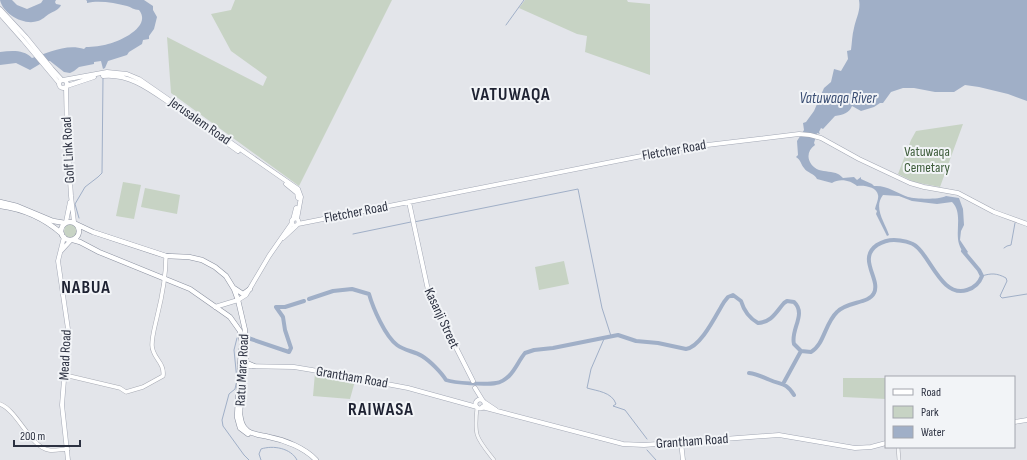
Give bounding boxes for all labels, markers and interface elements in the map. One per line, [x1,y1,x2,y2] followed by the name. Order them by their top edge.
[471,84,551,105] district label: VATUWAQA
[800,89,877,108] water label: Vatuwaqa River
[165,93,234,149] street label: Jerusalem Road
[58,116,78,184] street label: Golf Link Road
[641,136,707,164] street label: Fletcher Road
[904,143,951,176] park label: Vatuwaqa Cemetary
[323,197,389,226] street label: Fletcher Road
[61,277,111,298] district label: NABUA
[421,285,463,351] street label: Kasanji Street
[55,329,75,381] street label: Mead Road
[232,333,252,407] street label: Ratu Mara Road
[315,362,389,392] street label: Grantham Road
[885,376,1015,448] legend
[921,385,941,400] text: Road
[348,399,414,420] district label: RAIWASA
[921,405,939,420] text: Park
[14,422,80,448] scale bar
[921,425,945,440] text: Water
[20,429,46,444] text: 200 m
[655,430,729,452] street label: Grantham Road

